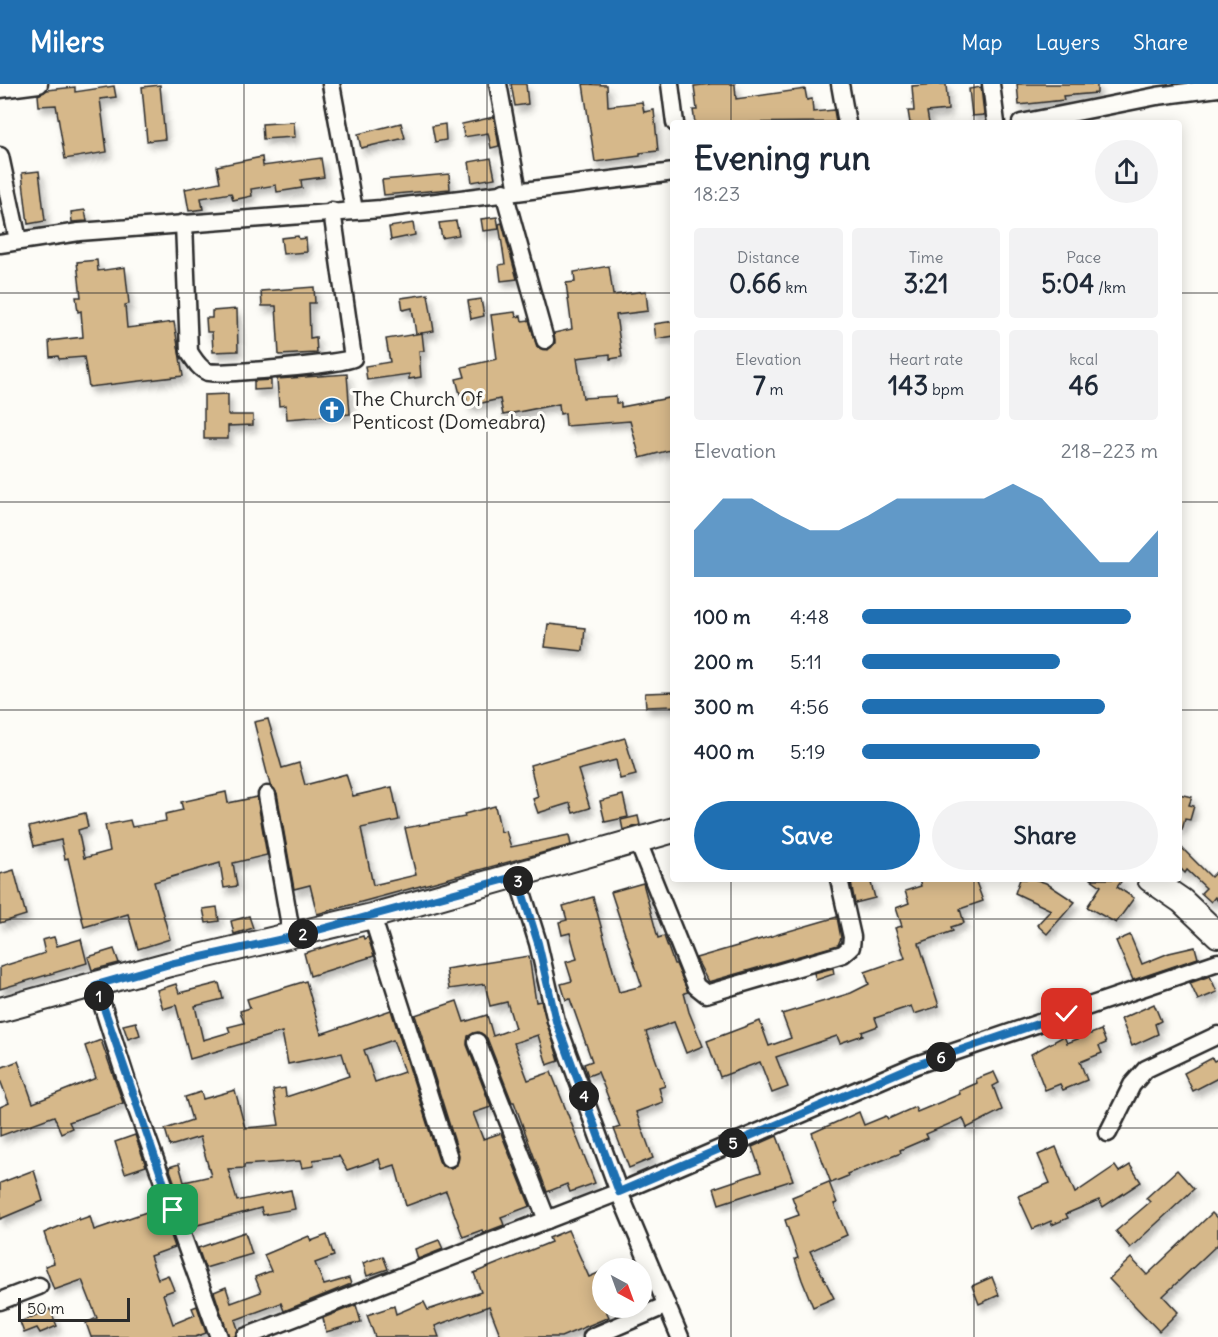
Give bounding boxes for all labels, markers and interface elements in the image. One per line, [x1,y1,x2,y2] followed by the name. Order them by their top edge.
[30,24,104,60] text: Milers
[962,29,1002,56] text: Map
[1035,29,1100,56] text: Layers
[1133,29,1188,56] text: Share
[694,137,870,179] text: Evening run
[1095,140,1158,203] button: share
[694,181,740,206] text: 18:23
[737,247,800,267] text: Distance
[909,247,943,267] text: Time
[1066,247,1101,267] text: Pace
[729,267,782,300] text: 0.66
[903,267,949,300] text: 3:21
[1041,267,1094,300] text: 5:04
[782,277,808,297] text: km
[1094,277,1126,297] text: /km
[735,349,801,369] text: Elevation
[889,349,963,369] text: Heart rate
[1069,349,1098,369] text: kcal
[753,369,766,402] text: 7
[888,369,928,402] text: 143
[1069,369,1099,402] text: 46
[766,379,784,399] text: m
[928,379,964,399] text: bpm
[352,386,546,434] place label: The Church Of Penticost (Domeabra)
[317,395,347,425] church icon: The Church Of Penticost (Domeabra)
[694,438,776,463] text: Elevation
[1061,438,1158,463] text: 218–223 m
[694,604,751,629] text: 100 m
[790,604,829,629] text: 4:48
[694,649,754,674] text: 200 m
[790,649,822,674] text: 5:11
[694,694,754,719] text: 300 m
[790,694,829,719] text: 4:56
[694,739,754,764] text: 400 m
[790,739,825,764] text: 5:19
[694,801,920,870] button: Save
[932,801,1158,870] button: Share
[503,866,533,896] pin: 3
[513,871,523,891] text: 3
[288,919,318,949] pin: 2
[299,924,307,944] text: 2
[84,981,114,1011] pin: 1
[96,986,102,1006] text: 1
[1041,988,1092,1039] pin
[1050,997,1083,1030] icon: check
[926,1042,956,1072] pin: 6
[936,1047,946,1067] text: 6
[569,1081,599,1111] pin: 4
[579,1086,589,1106] text: 4
[718,1128,748,1158] pin: 5
[728,1133,738,1153] text: 5
[147,1184,198,1235] pin
[156,1193,189,1226] icon: arrive
[592,1258,652,1318] north arrow
[592,1258,652,1318] map controls
[18,1295,130,1322] scale bar
[27,1298,65,1318] text: 50 m

